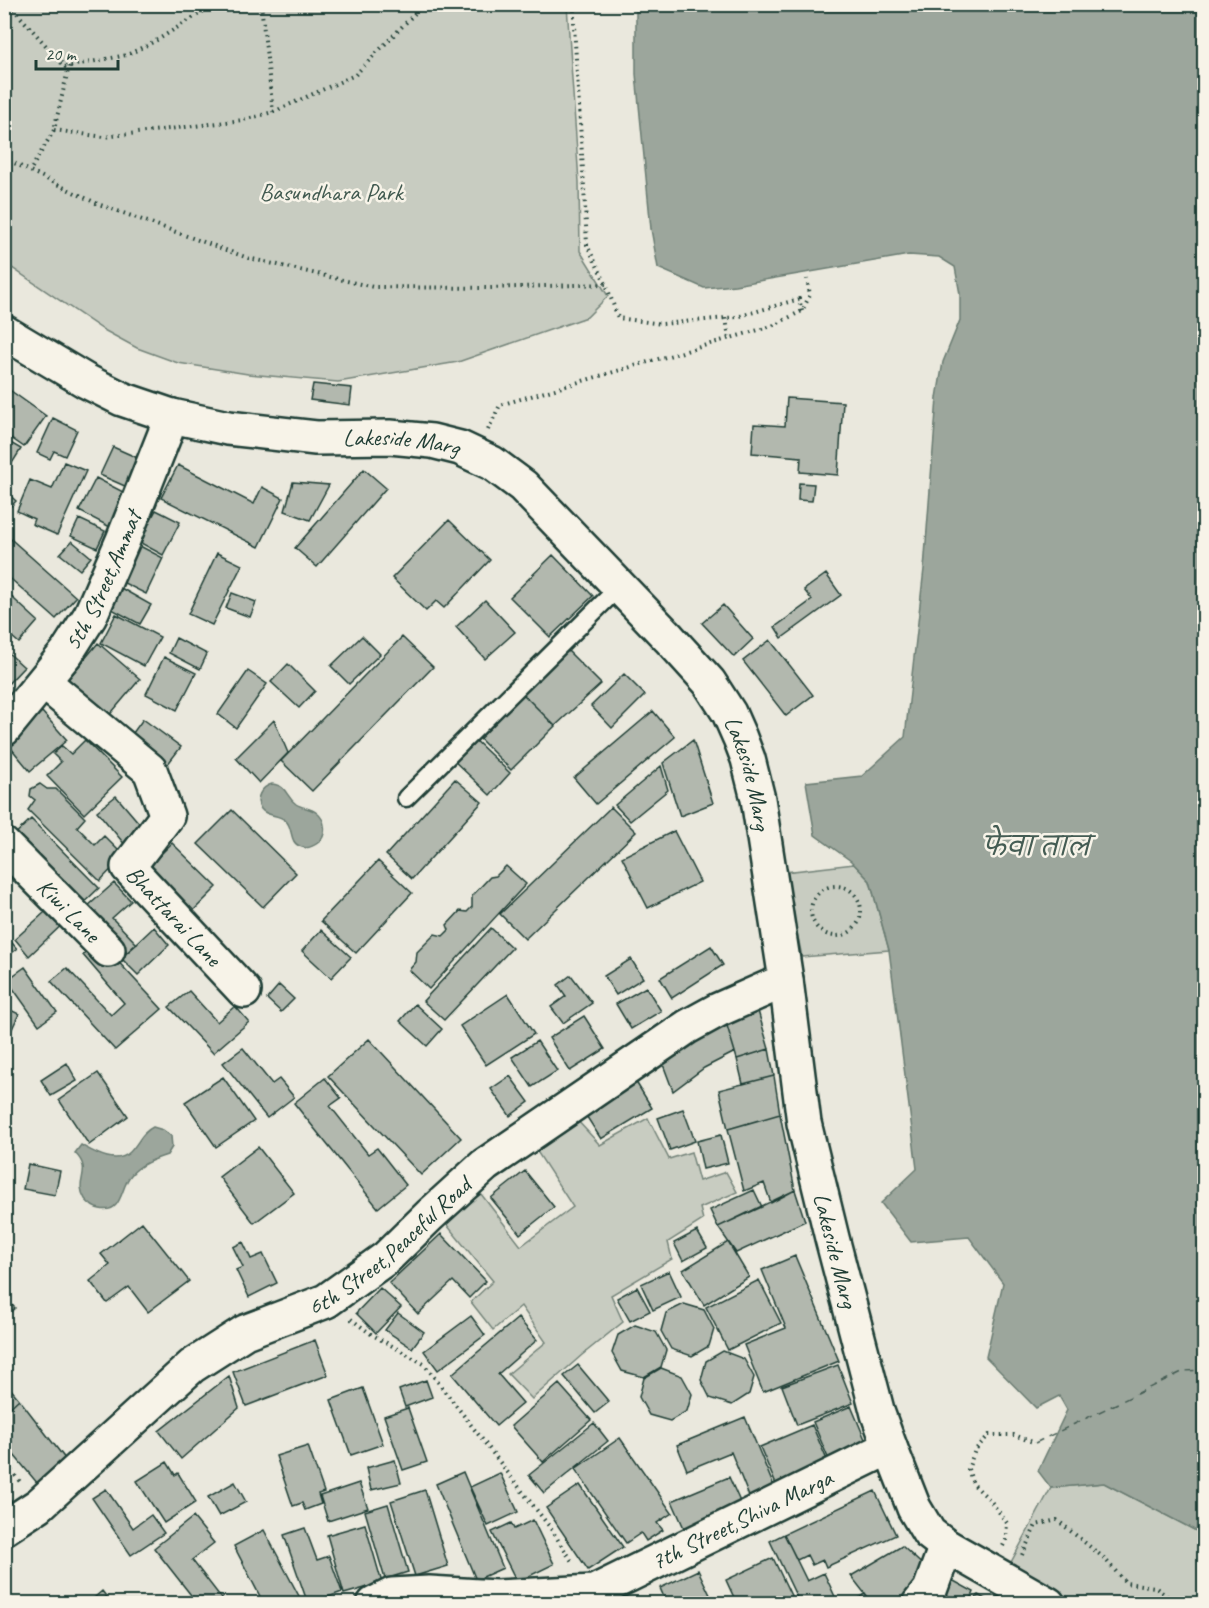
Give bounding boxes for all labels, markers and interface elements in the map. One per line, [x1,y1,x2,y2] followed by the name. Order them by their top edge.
[36,33,118,71] scale bar
[45,43,78,65] text: 20 m
[259,177,405,207] park label: Basundhara Park
[343,422,465,463] street label: Lakeside Marg
[57,503,149,656] street label: 5th Street,Ammat
[717,711,778,834] street label: Lakeside Marg
[982,824,1096,863] water label: फेवा ताल
[119,859,230,974] street label: Bhattarai Lane
[31,872,108,950] street label: Kiwi Lane
[304,1168,480,1321] street label: 6th Street,Peaceful Road
[807,1190,865,1313] street label: Lakeside Marg
[646,1462,839,1577] street label: 7th Street,Shiva Marga

